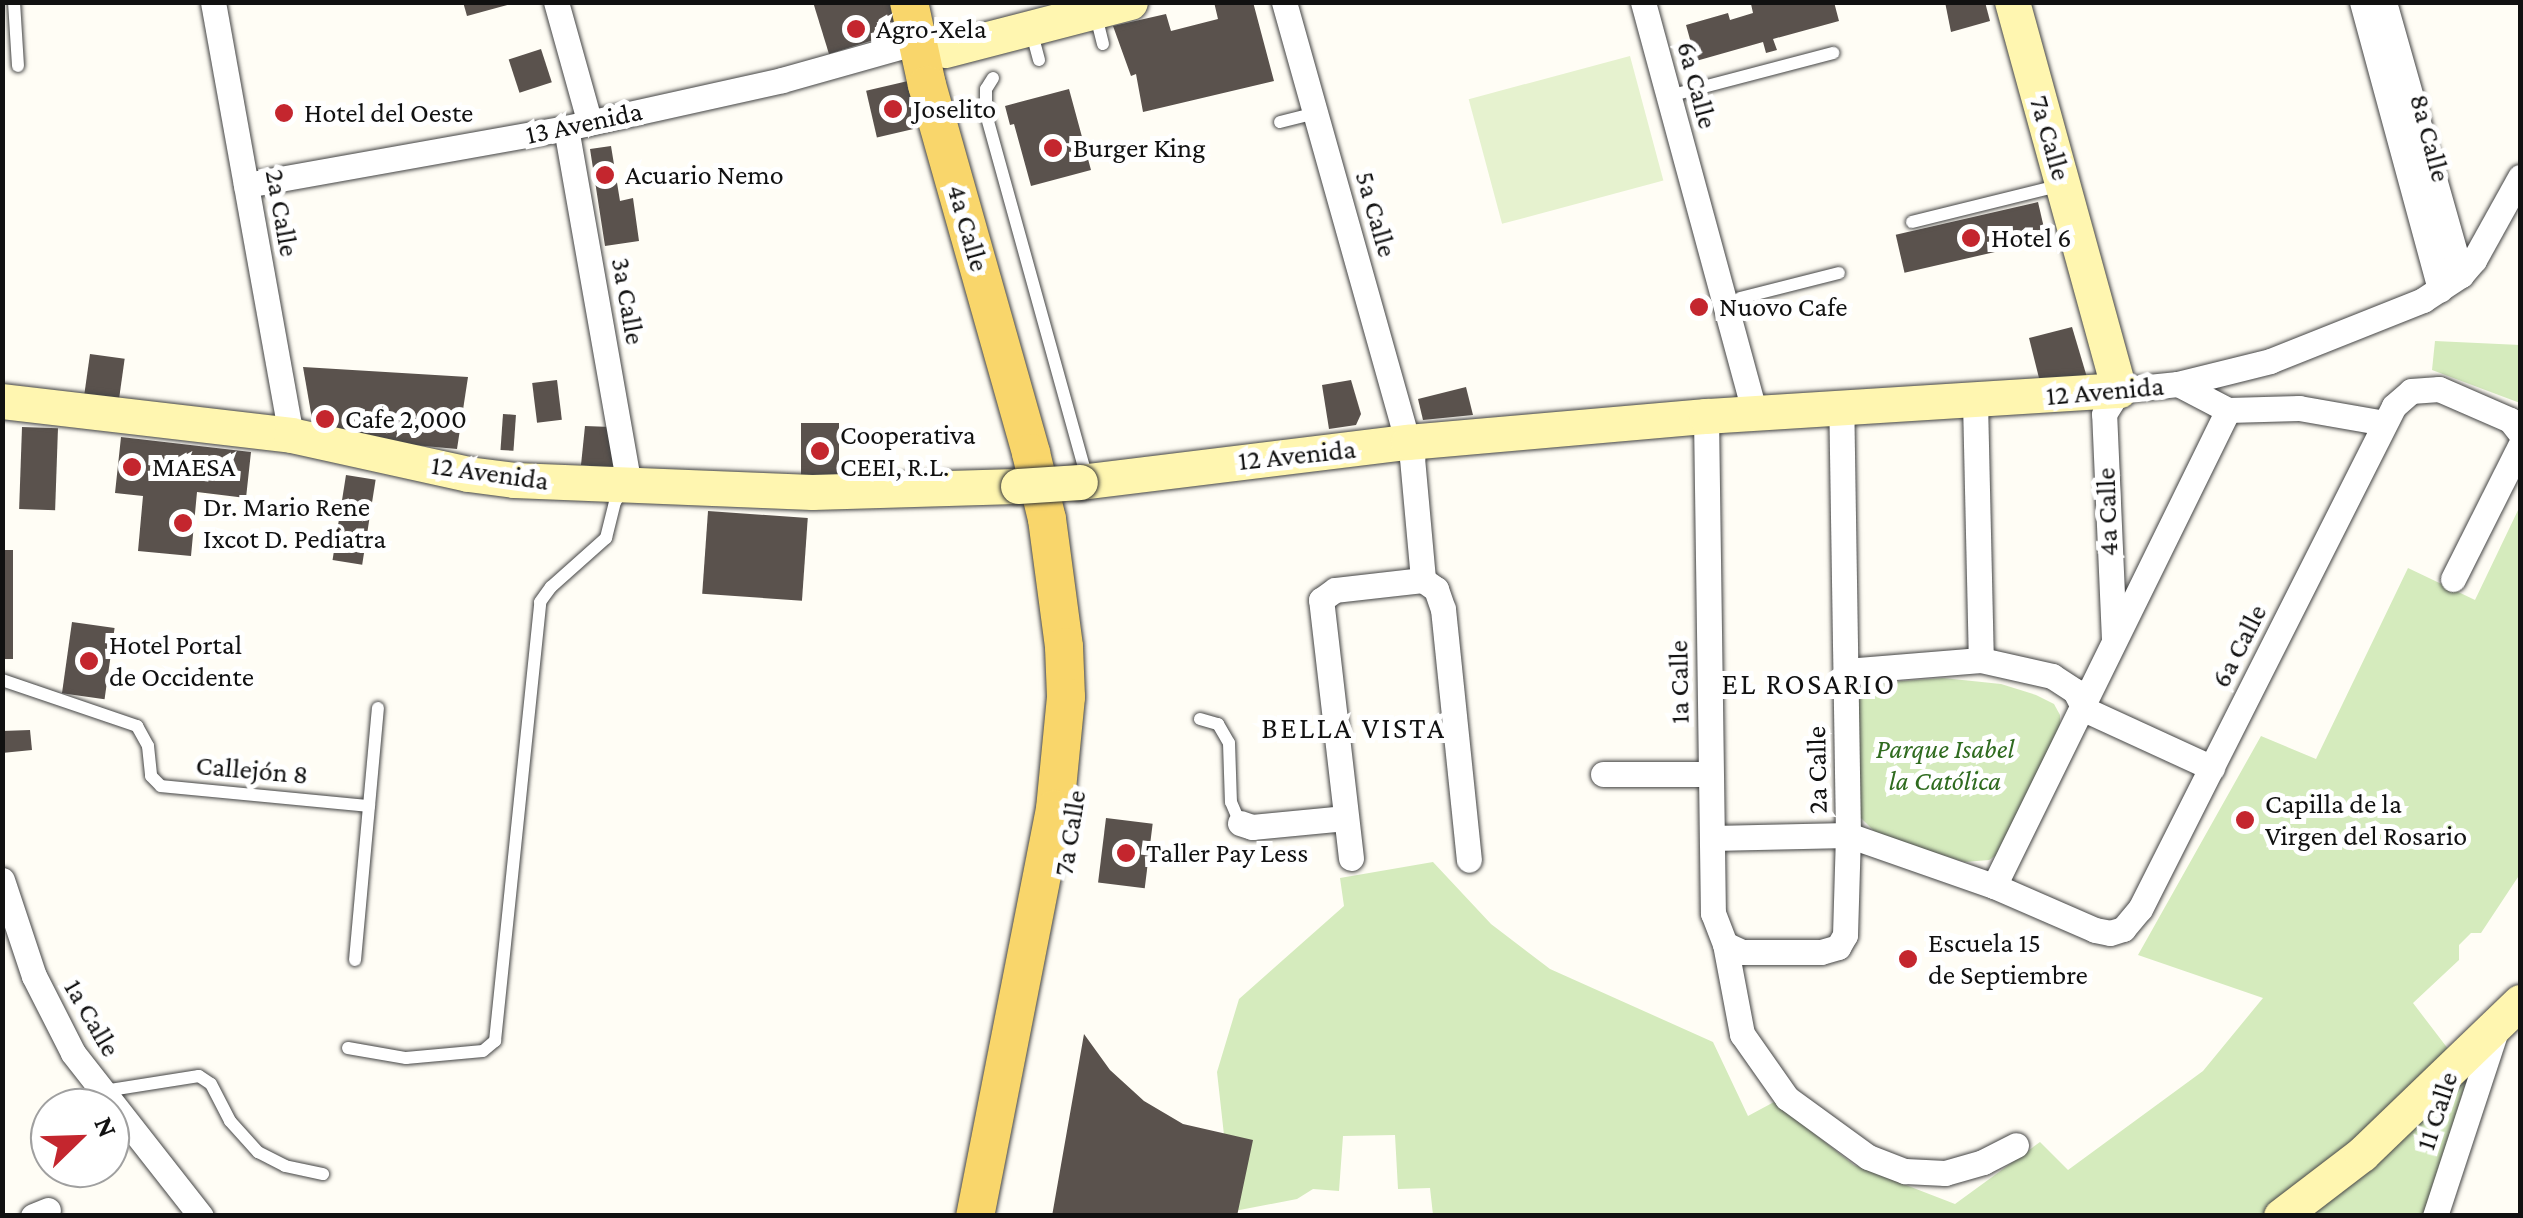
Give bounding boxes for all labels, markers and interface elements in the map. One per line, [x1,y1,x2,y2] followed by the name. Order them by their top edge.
[876,12,987,46] place label: Agro-Xela
[845,18,867,40] marker: Agro-Xela
[1669,38,1725,132] street label: 6a Calle
[2402,90,2458,186] street label: 8a Calle
[913,92,996,126] place label: Joselito
[2022,92,2078,184] street label: 7a Calle
[523,94,645,152] street label: 13 Avenida
[304,96,473,130] place label: Hotel del Oeste
[882,98,904,120] marker: Joselito
[273,102,295,124] marker: Hotel del Oeste
[1073,131,1206,165] place label: Burger King
[1042,137,1064,159] marker: Burger King
[625,158,784,192] place label: Acuario Nemo
[594,164,616,186] marker: Acuario Nemo
[258,167,306,259] street label: 2a Calle
[1348,167,1404,261] street label: 5a Calle
[940,181,996,275] street label: 4a Calle
[1991,221,2071,255] place label: Hotel 6
[1960,227,1982,249] marker: Hotel 6
[604,255,652,347] street label: 3a Calle
[1719,290,1848,324] place label: Nuovo Cafe
[1688,296,1710,318] marker: Nuovo Cafe
[2045,369,2165,413] street label: 12 Avenida
[345,402,467,436] place label: Cafe 2,000
[314,408,336,430] marker: Cafe 2,000
[840,418,976,484] place label: Cooperativa CEEI, R.L.
[1236,432,1358,478] street label: 12 Avenida
[809,440,831,462] marker: Cooperativa CEEI, R.L.
[429,448,551,498] street label: 12 Avenida
[152,450,235,484] place label: MAESA
[121,456,143,478] marker: MAESA
[2089,467,2125,557] street label: 4a Calle
[203,490,386,556] place label: Dr. Mario Rene Ixcot D. Pediatra
[172,512,194,534] marker: Dr. Mario Rene Ixcot D. Pediatra
[2204,599,2274,693] street label: 6a Calle
[109,628,254,694] place label: Hotel Portal de Occidente
[1661,640,1697,724] street label: 1a Calle
[78,650,100,672] marker: Hotel Portal de Occidente
[1721,666,1897,702] district label: EL ROSARIO
[1261,710,1447,746] district label: BELLA VISTA
[1799,726,1835,814] street label: 2a Calle
[1876,732,2014,798] park label: Parque Isabel la Católica
[194,748,310,792] street label: Callejón 8
[2265,787,2467,853] place label: Capilla de la Virgen del Rosario
[1047,788,1093,878] street label: 7a Calle
[2234,809,2256,831] marker: Capilla de la Virgen del Rosario
[1146,836,1308,870] place label: Taller Pay Less
[1115,842,1137,864] marker: Taller Pay Less
[1928,926,2088,992] place label: Escuela 15 de Septiembre
[1897,948,1919,970] marker: Escuela 15 de Septiembre
[56,973,128,1063] street label: 1a Calle
[2409,1068,2465,1154] street label: 11 Calle
[30,1088,130,1188] north arrow
[88,1112,124,1142] text: N

